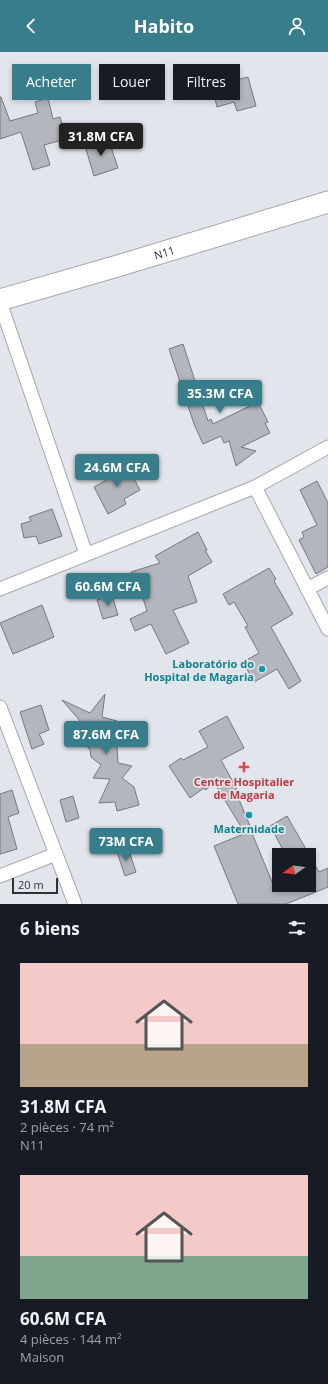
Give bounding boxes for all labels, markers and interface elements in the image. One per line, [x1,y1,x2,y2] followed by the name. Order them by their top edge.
[134,14,194,38] text: Habito
[20,15,42,37] icon: back
[286,15,308,37] icon: person
[12,64,91,100] chip: Acheter
[99,64,165,100] chip: Louer
[173,64,240,100] chip: Filtres
[55,123,147,157] pin: 31.8M CFA
[68,127,134,145] text: 31.8M CFA
[152,242,176,262] street label: N11
[174,380,266,414] pin: 35.3M CFA
[187,384,253,402] text: 35.3M CFA
[71,454,163,488] pin: 24.6M CFA
[84,458,150,476] text: 24.6M CFA
[62,573,154,607] pin: 60.6M CFA
[75,577,141,595] text: 60.6M CFA
[144,656,254,684] place label: Laboratório do Hospital de Magaria
[257,664,267,674] marker: Laboratório do Hospital de Magaria
[60,721,152,755] pin: 87.6M CFA
[73,725,139,743] text: 87.6M CFA
[238,761,250,773] marker: Centre Hospitalier de Magaria
[194,774,294,802] place label: Centre Hospitalier de Magaria
[244,810,254,820] marker: Maternidade
[214,821,285,836] place label: Maternidade
[89,828,163,862] pin: 73M CFA
[99,832,153,850] text: 73M CFA
[272,848,316,892] north arrow
[272,848,316,892] map controls
[12,876,58,895] scale bar
[18,877,44,892] text: 20 m
[20,917,80,940] text: 6 biens
[286,917,308,939] icon: filters
[128,989,200,1061] icon: home
[20,1095,106,1118] text: 31.8M CFA
[20,1118,114,1136] text: 2 pièces · 74 m²
[20,1136,45,1154] text: N11
[128,1201,200,1273] icon: home
[20,1307,106,1330] text: 60.6M CFA
[20,1330,121,1348] text: 4 pièces · 144 m²
[20,1348,64,1366] text: Maison

